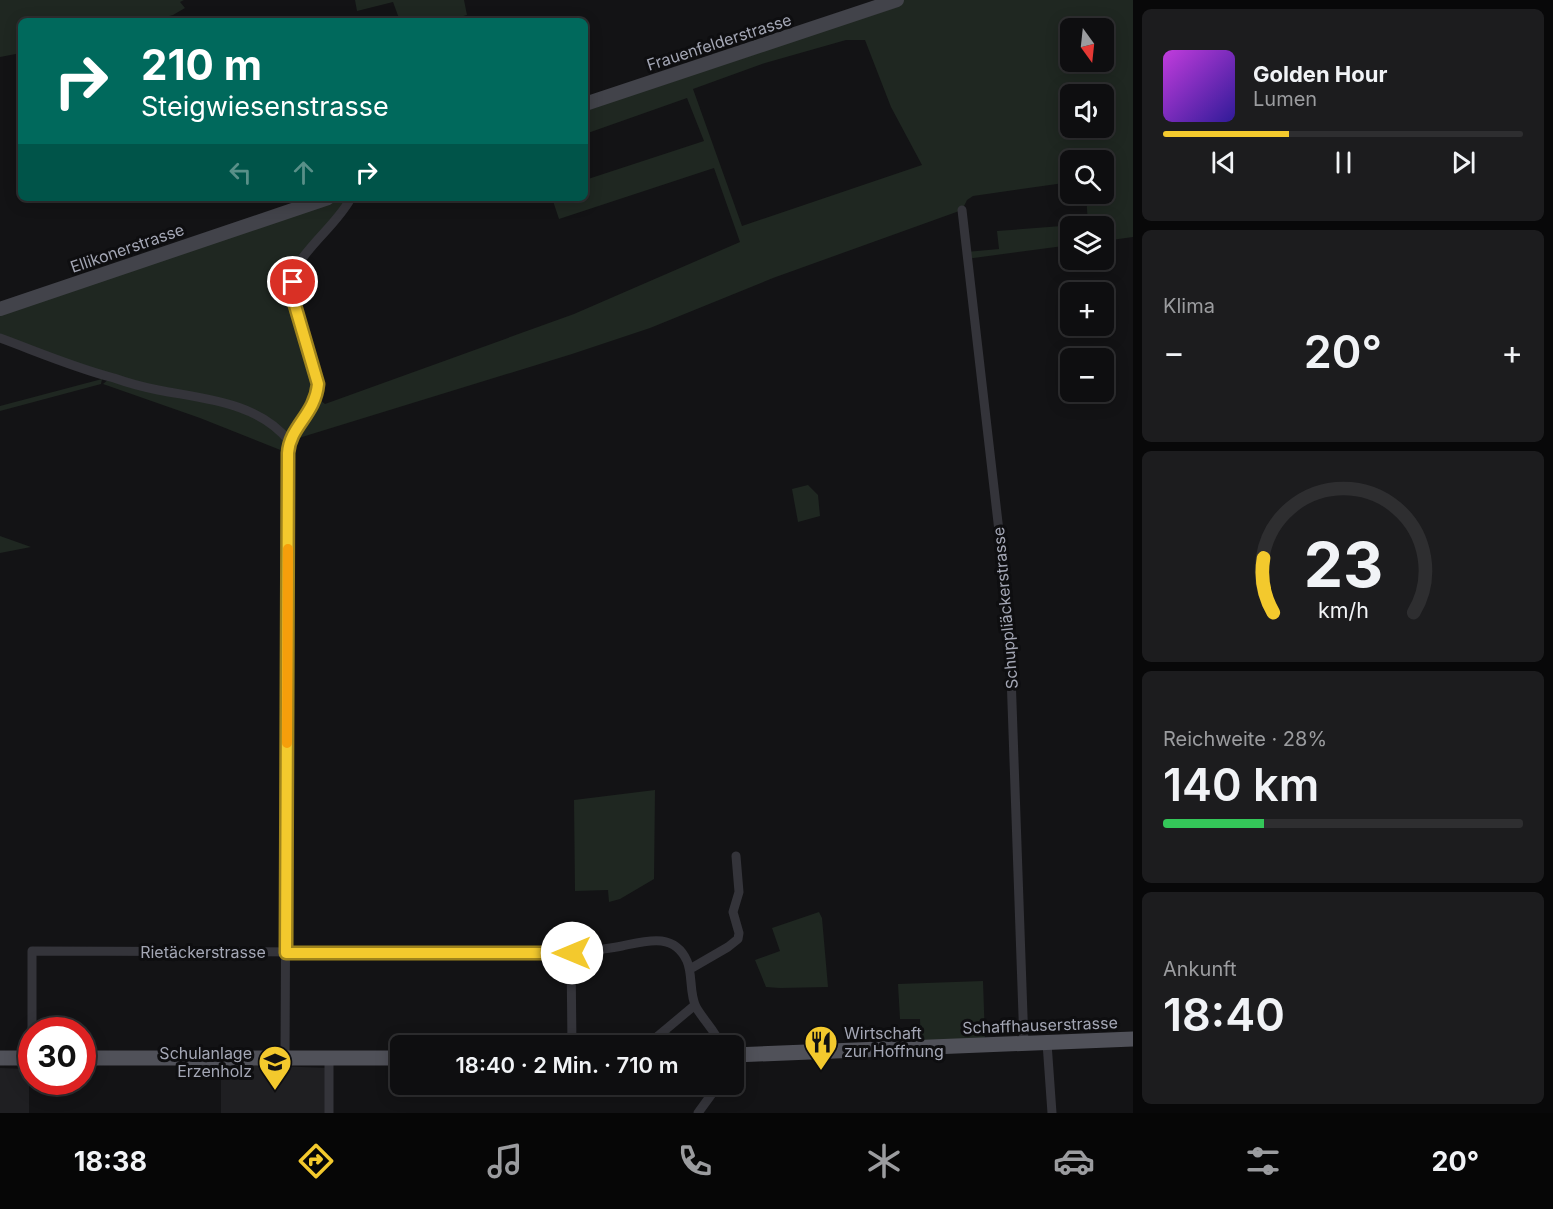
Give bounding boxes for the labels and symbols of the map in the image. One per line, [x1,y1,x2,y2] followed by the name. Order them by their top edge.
[644,9,794,75] street label: Frauenfelderstrasse
[1060,18,1114,72] north arrow
[68,219,186,277] street label: Ellikonerstrasse
[267,256,318,307] pin
[988,526,1022,690] street label: Schuppliäckerstrasse
[540,921,604,985] position arrow
[140,942,266,962] street label: Rietäckerstrasse
[962,1012,1118,1038] street label: Schaffhauserstrasse
[18,1017,96,1095] speed limit sign: 30
[844,1023,944,1061] place label: Wirtschaft zur Hoffnung
[803,1024,839,1071] restaurant icon: Wirtschaft zur Hoffnung
[159,1043,252,1081] place label: Schulanlage Erzenholz
[257,1044,293,1091] school or university icon: Schulanlage Erzenholz

